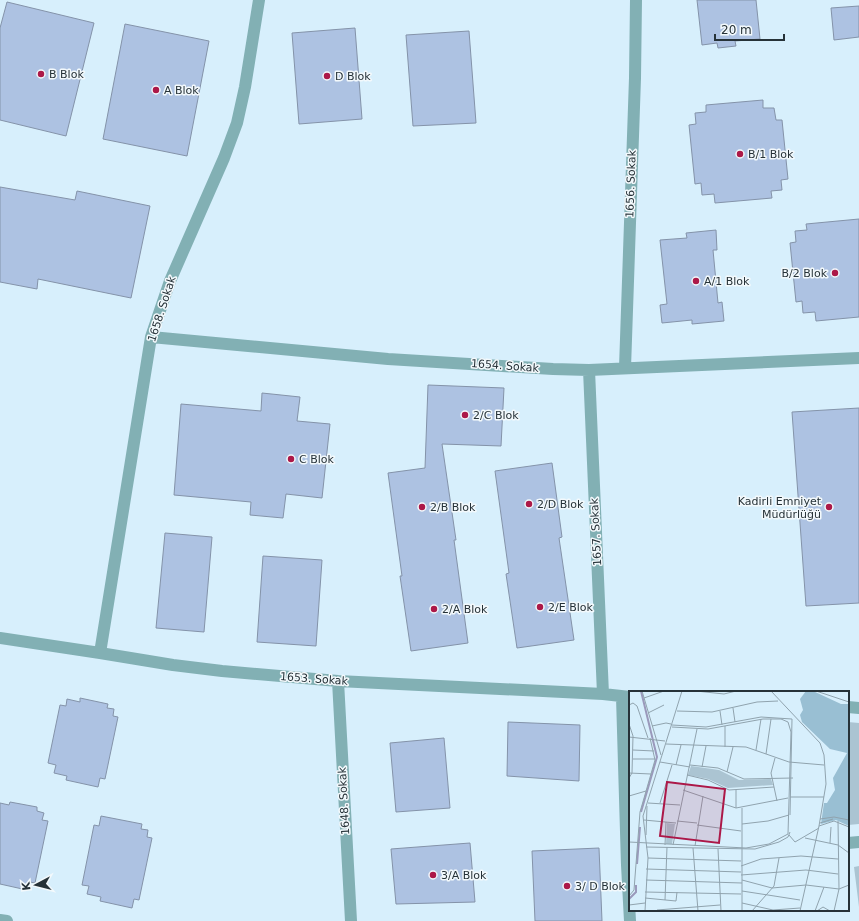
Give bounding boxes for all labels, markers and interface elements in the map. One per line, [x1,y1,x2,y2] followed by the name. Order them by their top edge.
[715,16,784,42] scale bar
[721,23,752,37] text: 20 m
[49,68,84,81] place label: B Blok
[36,69,46,79] marker: B Blok
[335,70,371,83] place label: D Blok
[322,71,332,81] marker: D Blok
[164,84,199,97] place label: A Blok
[151,85,161,95] marker: A Blok
[748,148,794,161] place label: B/1 Blok
[623,149,639,218] street label: 1656. Sokak
[735,149,745,159] marker: B/1 Blok
[782,267,828,280] place label: B/2 Blok
[830,268,840,278] marker: B/2 Blok
[145,274,179,343] street label: 1658. Sokak
[704,275,750,288] place label: A/1 Blok
[691,276,701,286] marker: A/1 Blok
[471,357,540,375] street label: 1654. Sokak
[473,409,519,422] place label: 2/C Blok
[460,410,470,420] marker: 2/C Blok
[299,453,335,466] place label: C Blok
[286,454,296,464] marker: C Blok
[738,495,822,521] place label: Kadirli Emniyet Müdürlüğü
[588,497,604,566] street label: 1657. Sokak
[537,498,584,511] place label: 2/D Blok
[524,499,534,509] marker: 2/D Blok
[430,501,476,514] place label: 2/B Blok
[417,502,427,512] marker: 2/B Blok
[824,502,834,512] marker: Kadirli Emniyet Müdürlüğü
[548,601,593,614] place label: 2/E Blok
[535,602,545,612] marker: 2/E Blok
[442,603,488,616] place label: 2/A Blok
[429,604,439,614] marker: 2/A Blok
[280,670,349,688] street label: 1653. Sokak
[629,691,849,911] inset map
[336,766,352,835] street label: 1648. Sokak
[16,865,56,905] north arrow
[441,869,487,882] place label: 3/A Blok
[428,870,438,880] marker: 3/A Blok
[575,880,626,893] place label: 3/ D Blok
[20,881,34,891] text: K
[562,881,572,891] marker: 3/ D Blok

